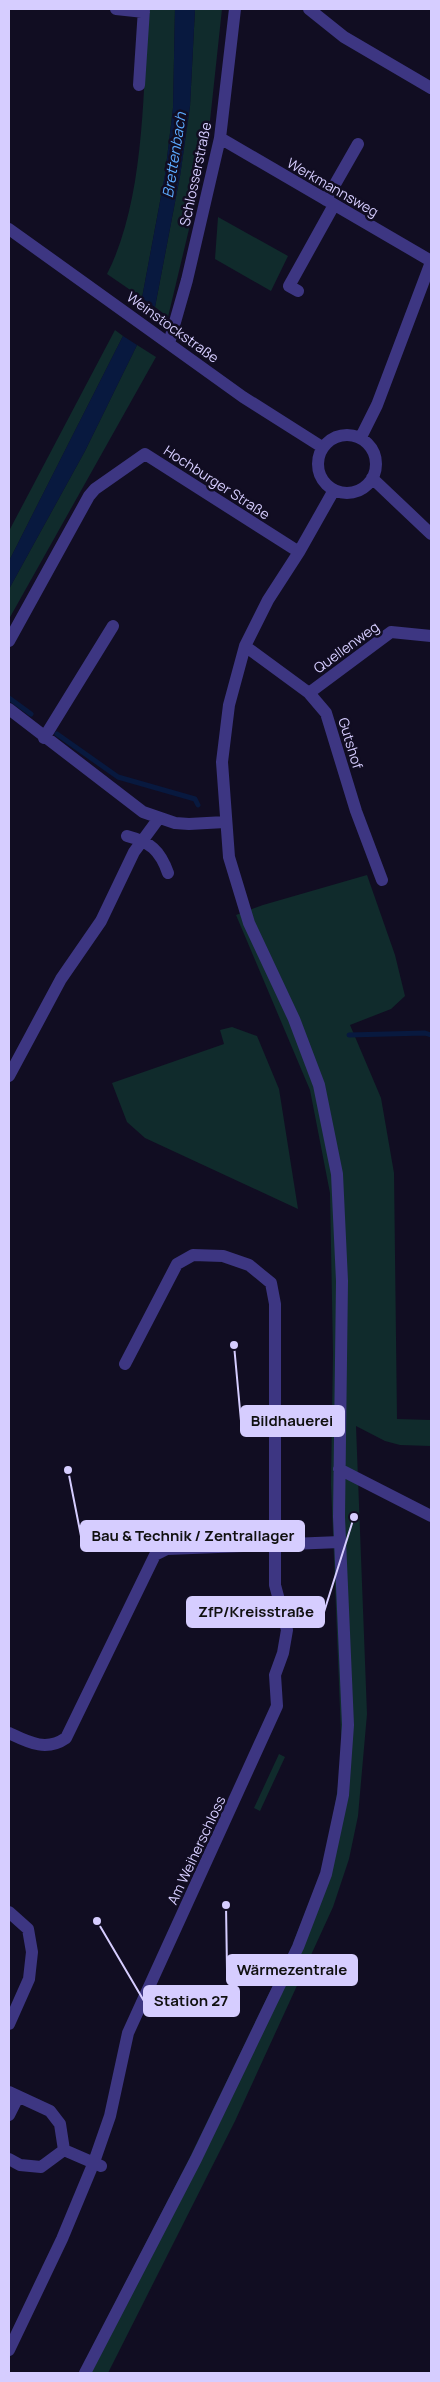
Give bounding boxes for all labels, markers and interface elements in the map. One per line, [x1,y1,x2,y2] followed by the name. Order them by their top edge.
[157,110,191,199] water label: Brettenbach
[175,120,215,228] street label: Schlosserstraße
[284,153,382,221] street label: Werkmannsweg
[123,287,223,367] street label: Weinstockstraße
[160,441,274,523] street label: Hochburger Straße
[310,617,382,677] street label: Quellenweg
[334,715,368,771] street label: Gutshof
[241,1406,344,1436] callout: Bildhauerei
[251,1410,333,1431] text: Bildhauerei
[81,1521,304,1551] callout: Bau & Technik / Zentrallager
[92,1525,295,1546] text: Bau & Technik / Zentrallager
[187,1597,324,1627] callout: ZfP/Kreisstraße
[198,1601,314,1622] text: ZfP/Kreisstraße
[162,1792,230,1908] street label: Am Weiherschloss
[227,1955,357,1985] callout: Wärmezentrale
[237,1959,347,1980] text: Wärmezentrale
[144,1986,239,2016] callout: Station 27
[154,1990,228,2011] text: Station 27

